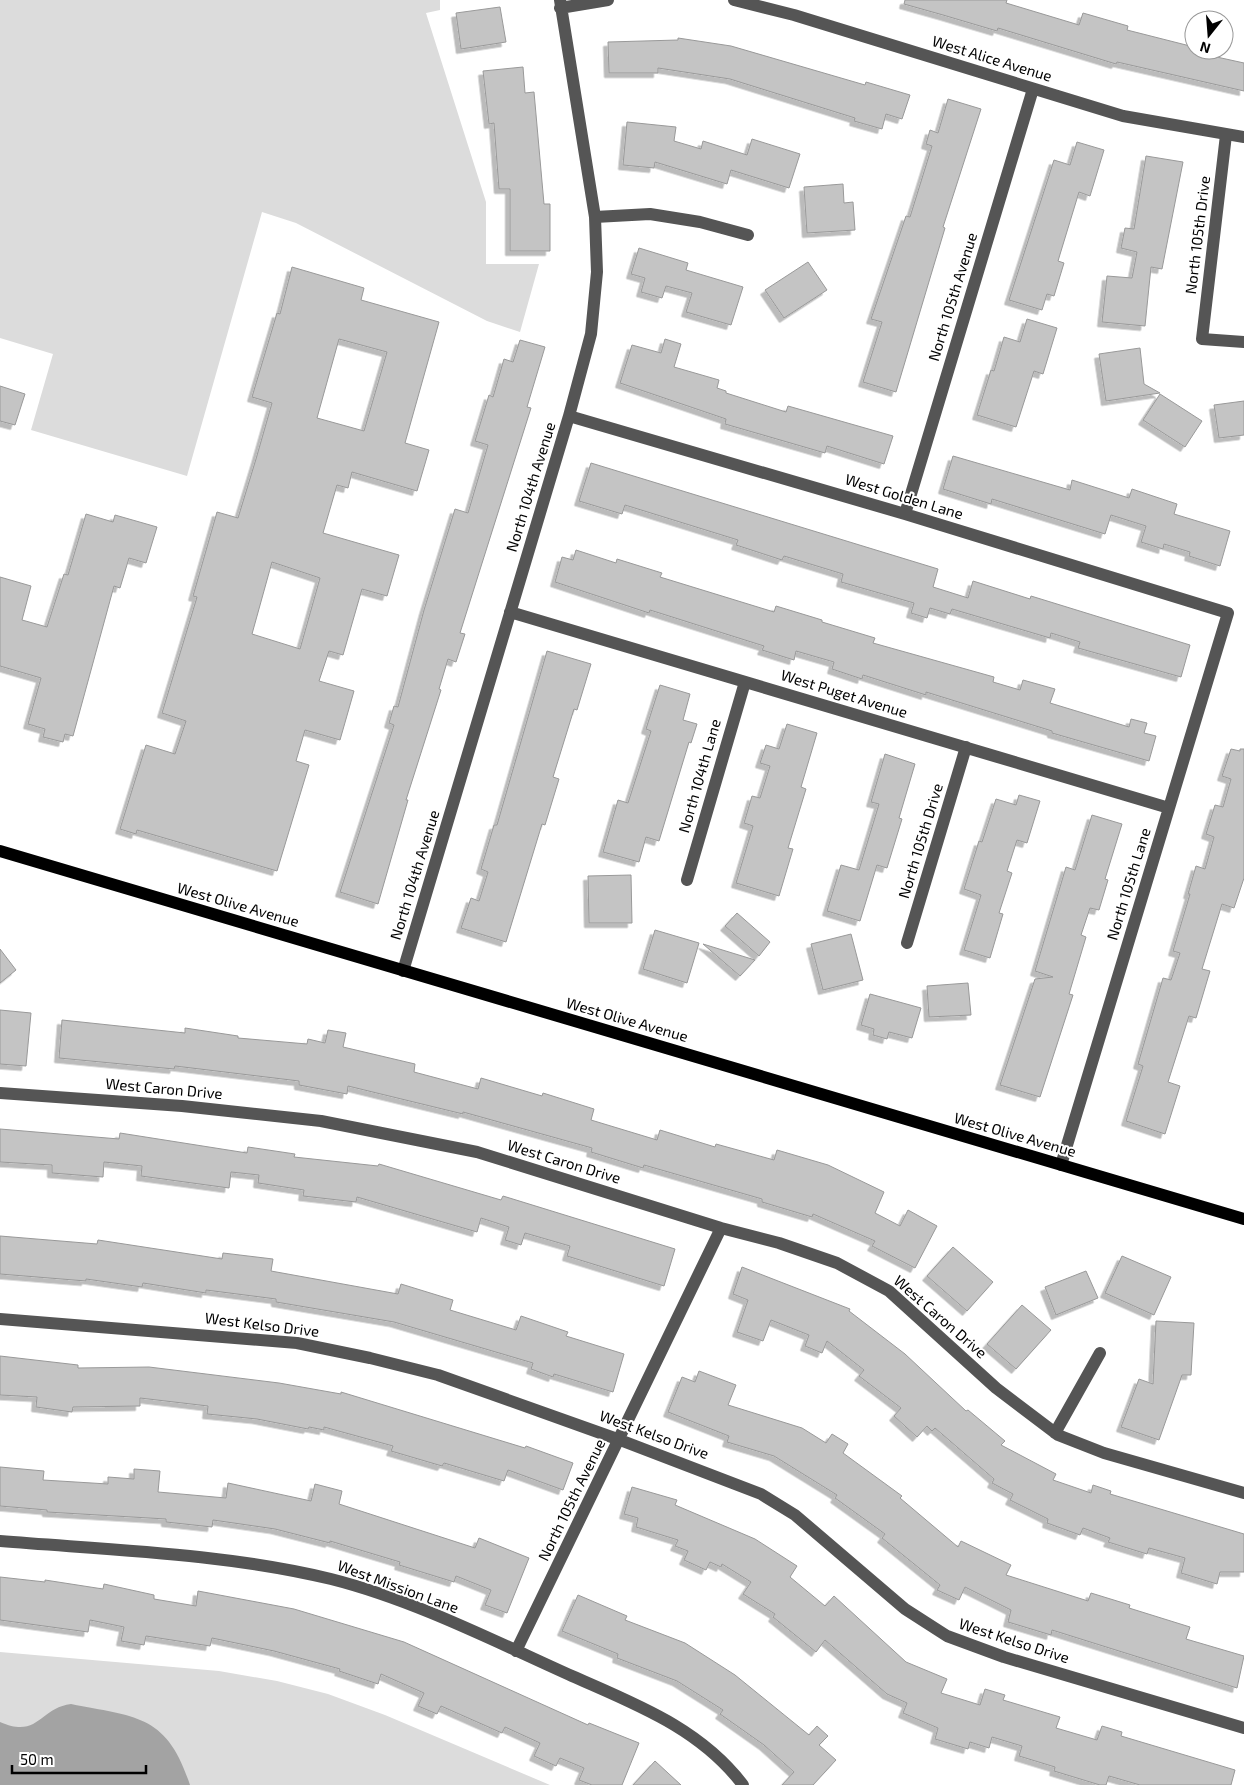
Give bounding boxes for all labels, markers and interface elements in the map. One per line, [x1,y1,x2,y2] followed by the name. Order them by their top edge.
[1184,10,1234,60] north arrow
[930,31,1054,85] street label: West Alice Avenue
[1198,38,1212,58] text: N
[1181,175,1213,295] street label: North 105th Drive
[924,230,980,363] street label: North 105th Avenue
[502,420,558,554] street label: North 104th Avenue
[843,470,966,523] street label: West Golden Lane
[779,665,910,721] street label: West Puget Avenue
[674,717,724,835] street label: North 104th Lane
[894,781,946,900] street label: North 105th Drive
[386,808,442,942] street label: North 104th Avenue
[1102,825,1154,942] street label: North 105th Lane
[175,878,301,930] street label: West Olive Avenue
[564,993,690,1045] street label: West Olive Avenue
[105,1074,223,1102] street label: West Caron Drive
[952,1108,1078,1160] street label: West Olive Avenue
[505,1135,623,1187] street label: West Caron Drive
[890,1271,991,1362] street label: West Caron Drive
[204,1308,320,1340] street label: West Kelso Drive
[597,1406,711,1462] street label: West Kelso Drive
[534,1436,608,1564] street label: North 105th Avenue
[335,1556,461,1616] street label: West Mission Lane
[957,1614,1072,1666] street label: West Kelso Drive
[12,1742,146,1774] scale bar
[20,1750,54,1768] text: 50 m

